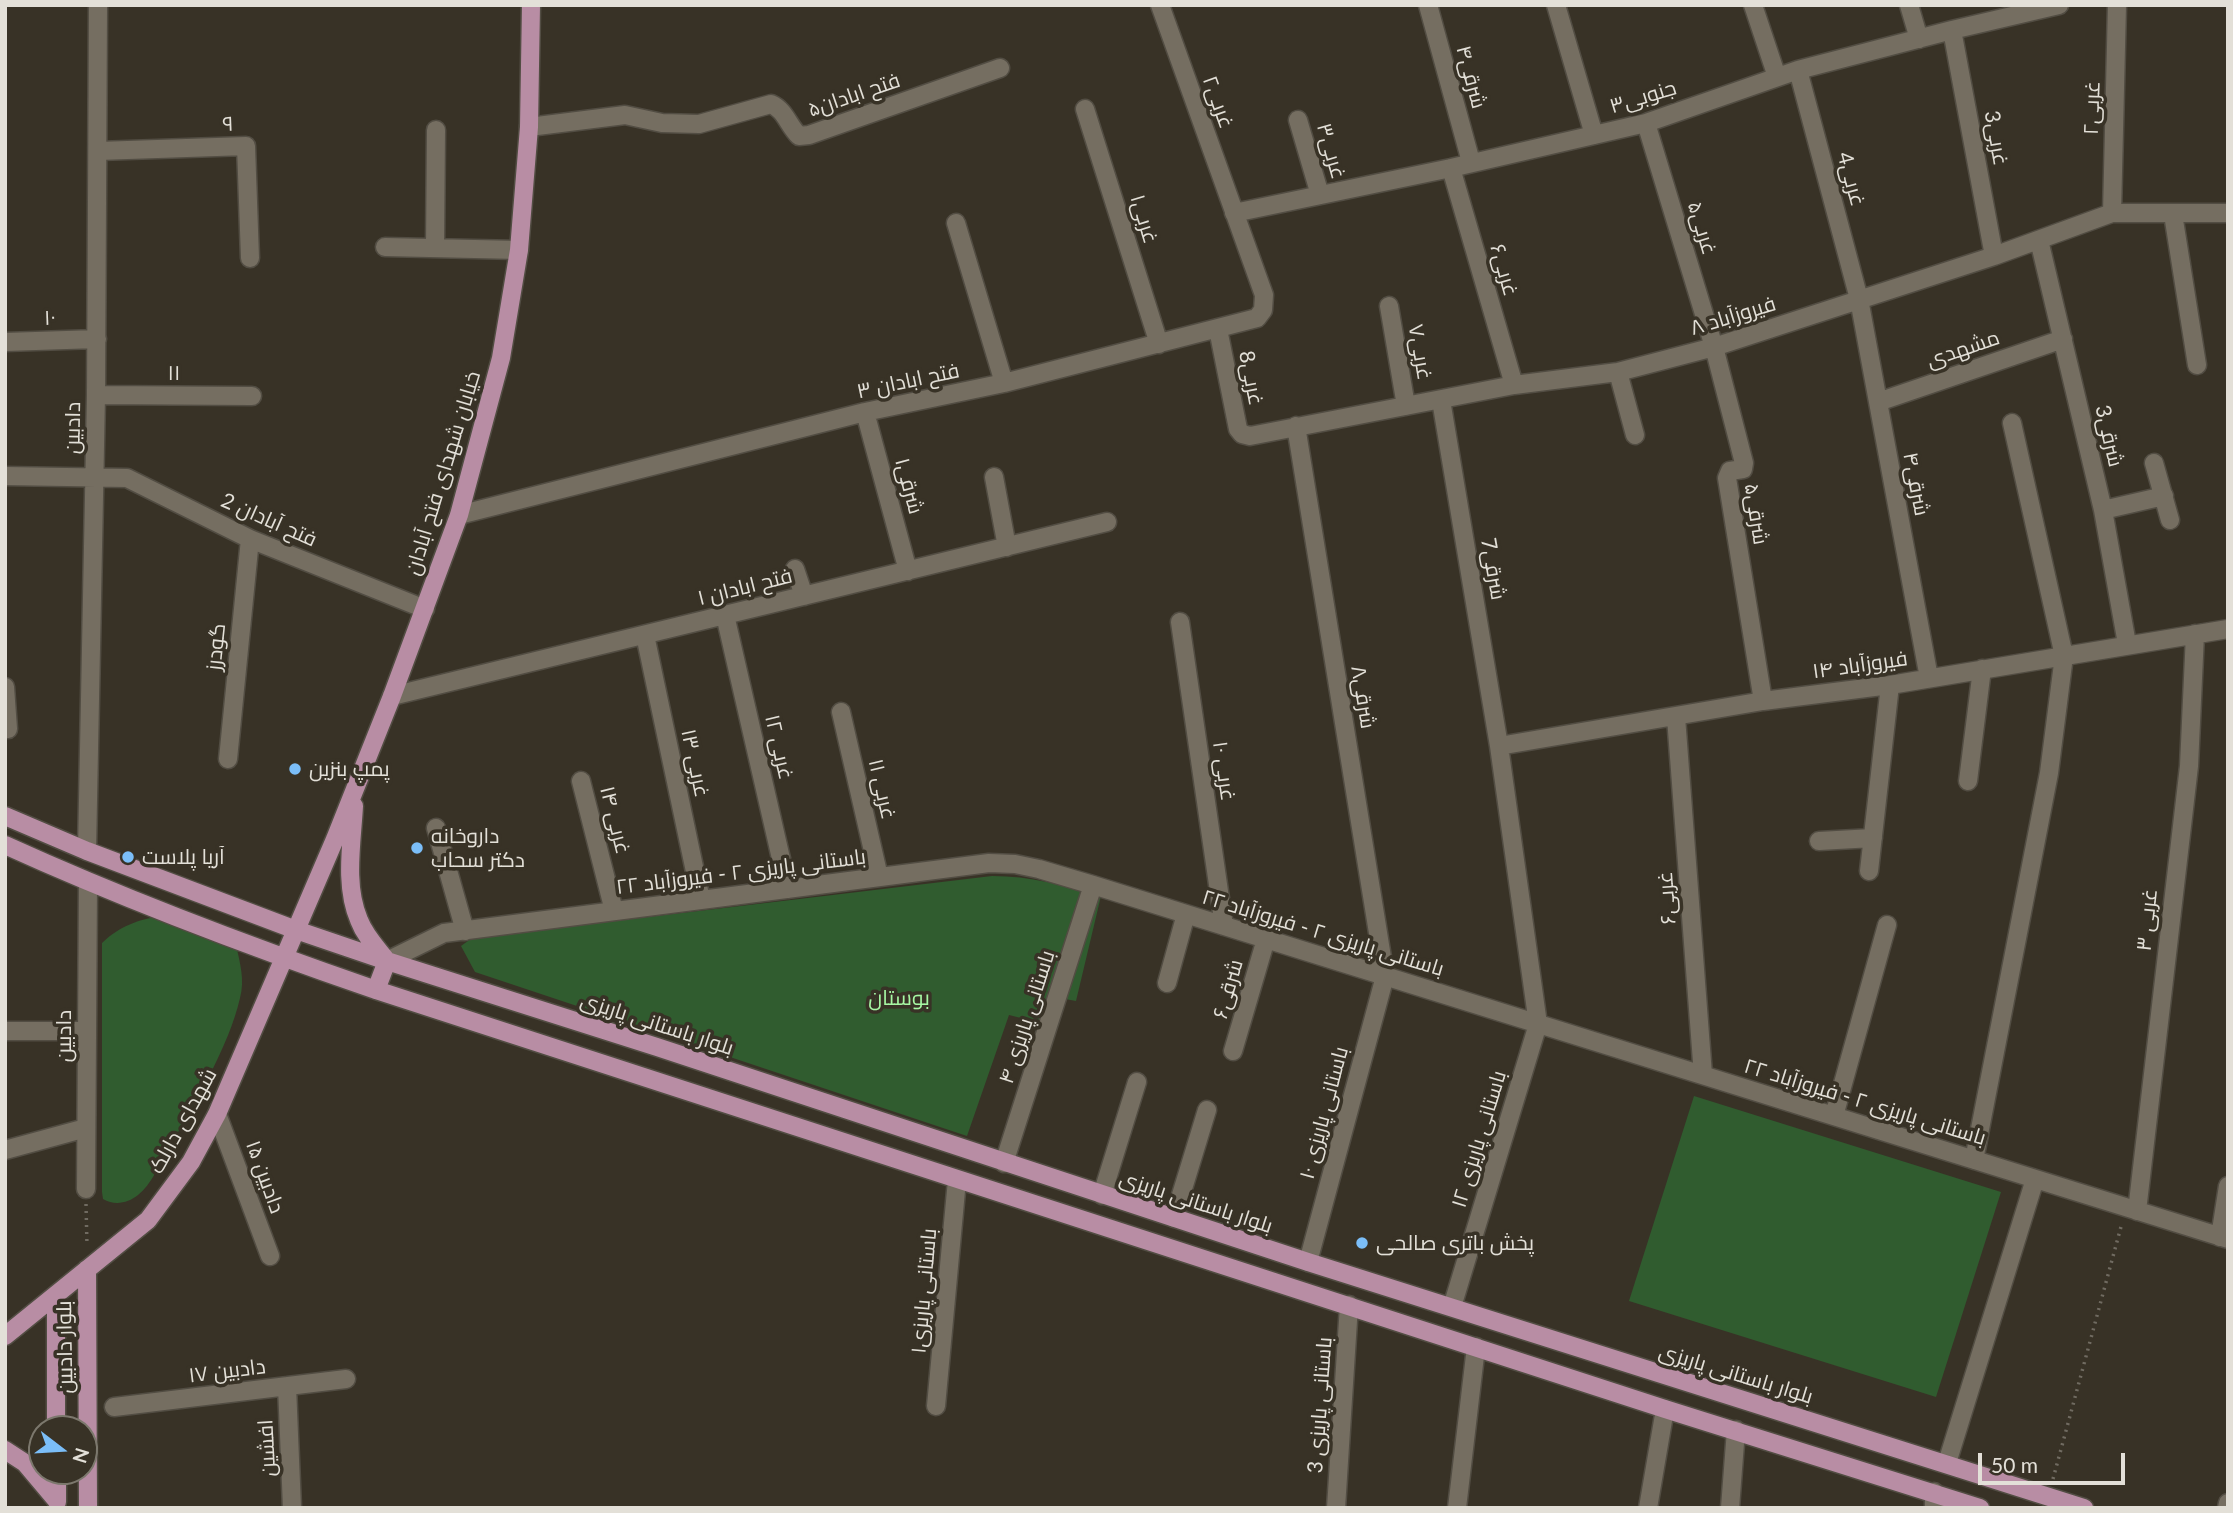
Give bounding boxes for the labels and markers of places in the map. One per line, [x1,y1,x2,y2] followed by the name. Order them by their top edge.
[309,756,390,782] place label: پمپ بنزین
[287,761,303,777] marker: پمپ بنزین
[431,823,525,873] place label: داروخانه دکتر سحاب
[409,840,425,856] marker: داروخانه دکتر سحاب
[142,844,225,870] place label: آریا پلاست
[120,849,136,865] marker: آریا پلاست
[1376,1230,1534,1256] place label: پخش باتری صالحی
[1354,1235,1370,1251] marker: پخش باتری صالحی

